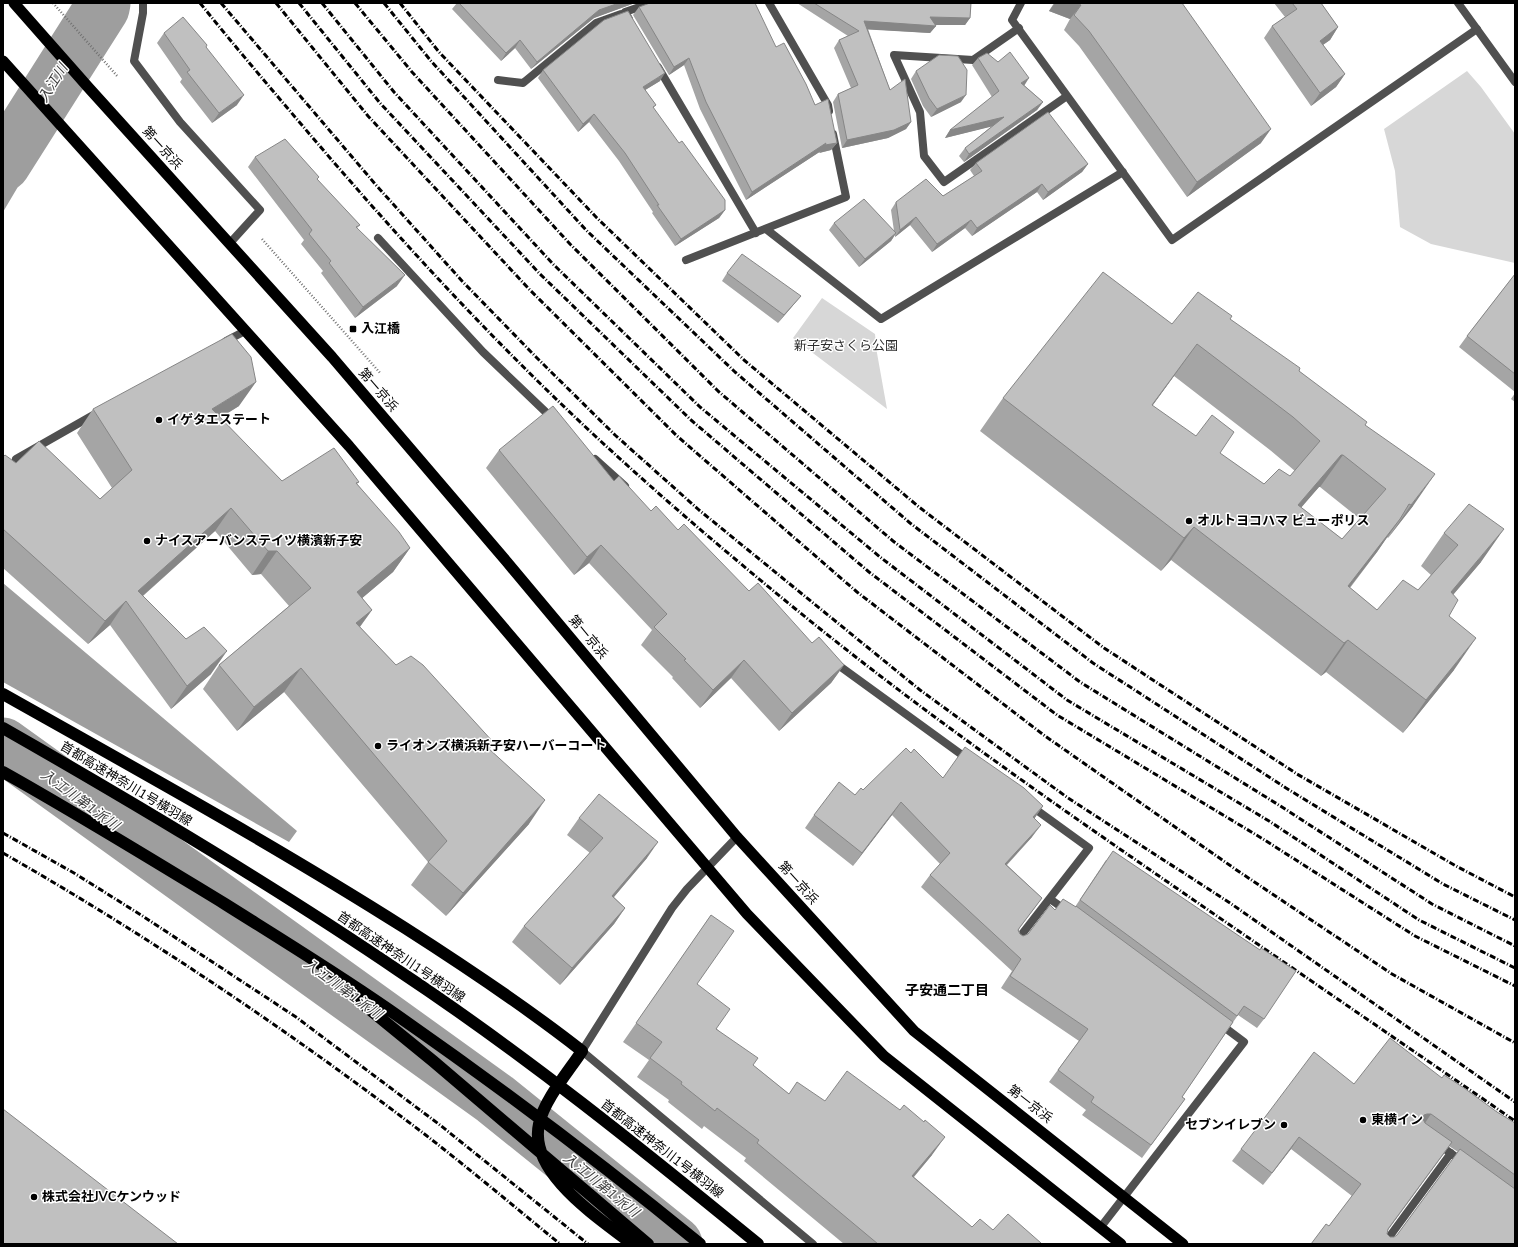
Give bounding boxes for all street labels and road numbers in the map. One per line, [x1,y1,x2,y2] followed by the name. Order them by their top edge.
[138,123,186,173] street label: 第一京浜
[354,364,402,416] street label: 第一京浜
[564,611,612,663] street label: 第一京浜
[57,737,195,831] street label: 首都高速神奈川1号横羽線
[774,858,822,908] street label: 第一京浜
[333,907,469,1007] street label: 首都高速神奈川1号横羽線
[1004,1081,1056,1127] street label: 第一京浜
[597,1095,727,1203] street label: 首都高速神奈川1号横羽線

